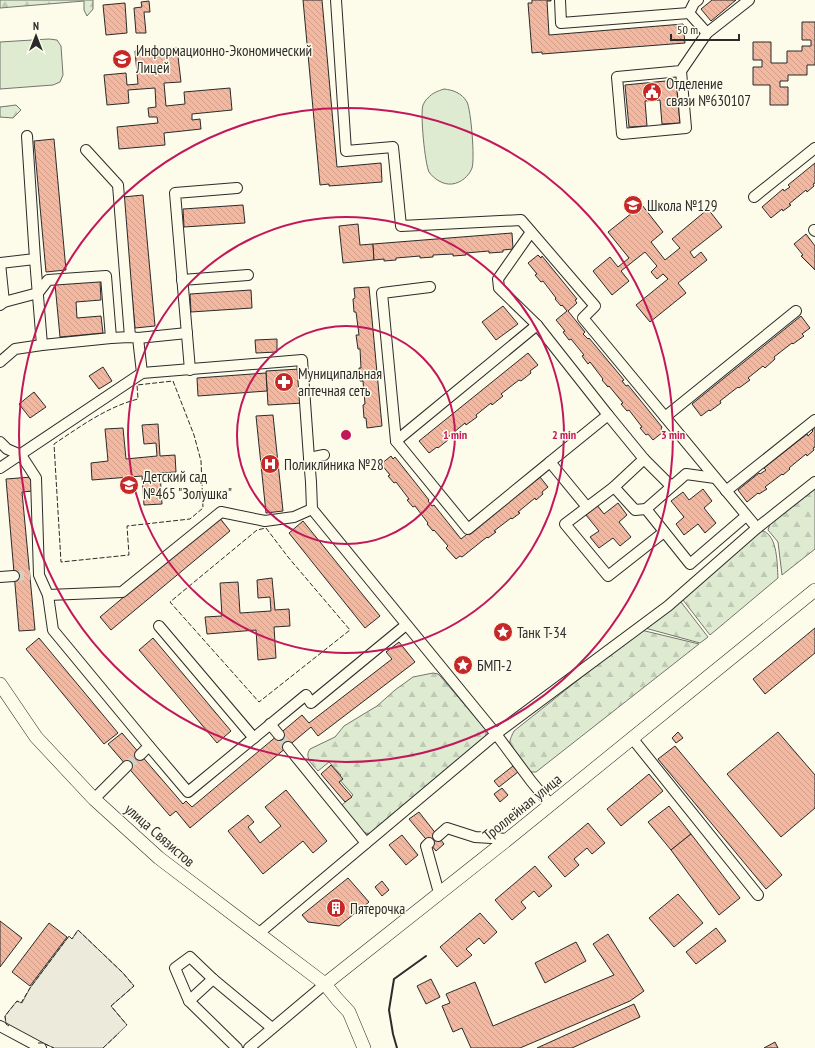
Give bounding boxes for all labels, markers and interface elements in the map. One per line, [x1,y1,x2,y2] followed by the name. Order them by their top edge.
[16,16,56,56] north arrow
[671,16,739,42] scale bar
[33,19,39,33] text: N
[677,22,698,37] text: 50 m
[135,41,312,77] place label: Информационно-Экономический Лицей
[111,48,133,70] school or university icon: Информационно-Экономический Лицей
[666,74,751,110] place label: Отделение связи №630107
[641,81,663,103] public building icon: Отделение связи №630107
[622,194,644,216] school or university icon: Школа №129
[647,196,718,215] place label: Школа №129
[298,364,382,400] place label: Муниципальная аптечная сеть
[273,371,295,393] pharmacy icon: Муниципальная аптечная сеть
[443,427,467,442] text: 1 min
[552,427,576,442] text: 2 min
[661,427,685,442] text: 3 min
[339,428,353,442] centre of rings
[259,453,281,475] hospital icon: Поликлиника №28
[284,455,384,474] place label: Поликлиника №28
[143,467,232,503] place label: Детский сад №465 "Золушка"
[118,474,140,496] school or university icon: Детский сад №465 "Золушка"
[492,621,514,643] place icon: Танк Т-34
[517,623,567,642] place label: Танк Т-34
[452,654,474,676] place icon: БМП-2
[477,656,512,675] place label: БМП-2
[479,770,565,844] street label: Троллейная улица
[121,799,199,871] street label: улица Связистов
[325,897,347,919] building icon: Пятерочка
[350,899,405,918] place label: Пятерочка

